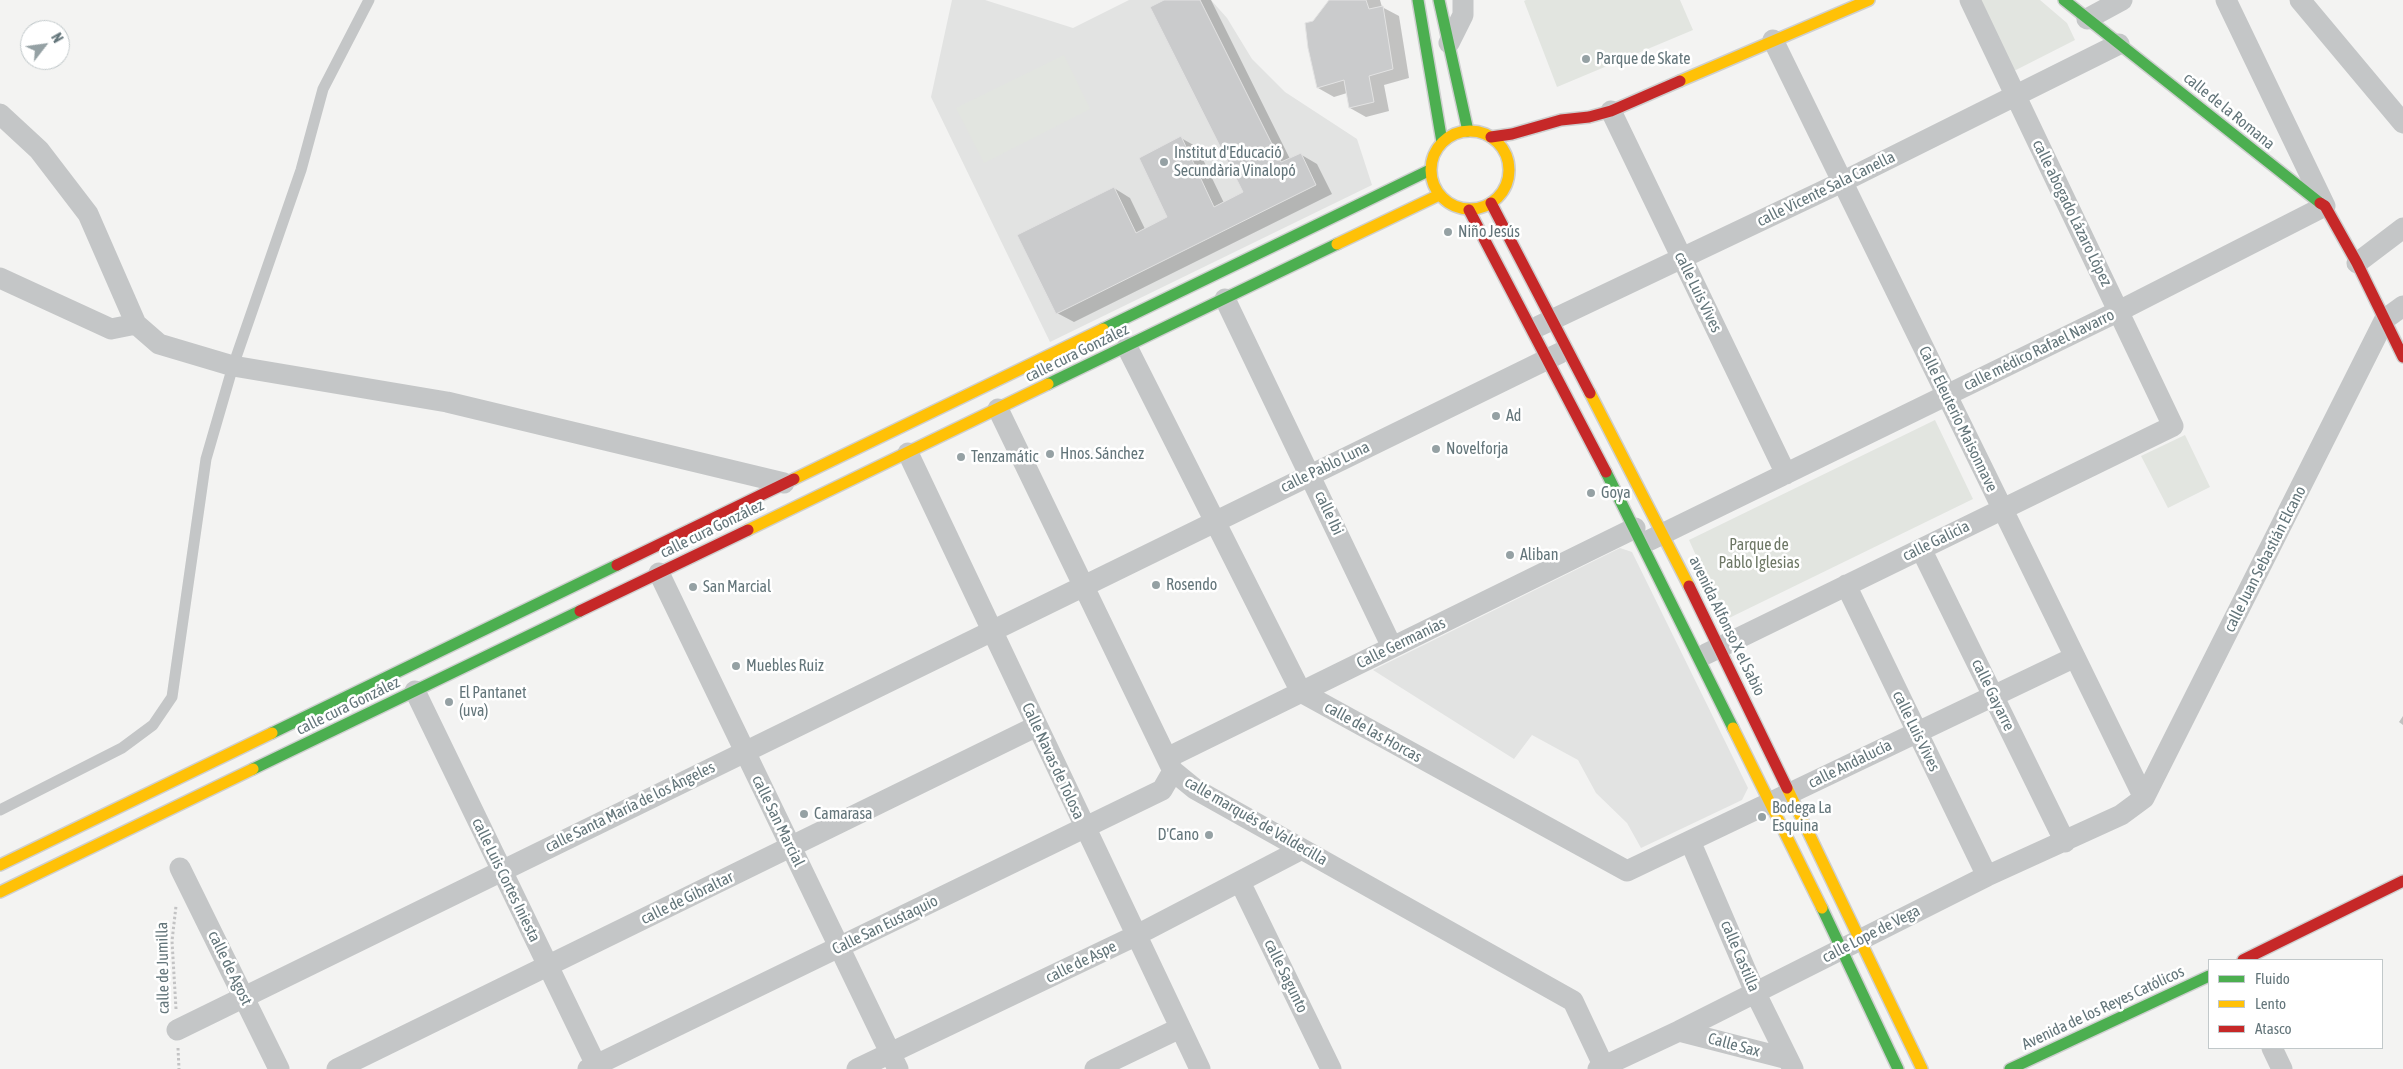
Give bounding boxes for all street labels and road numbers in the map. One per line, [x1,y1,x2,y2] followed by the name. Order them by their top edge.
[2180,68,2278,154] street label: calle de la Romana
[2028,137,2116,289] street label: calle abogado Lázaro López
[1754,147,1898,231] street label: calle Vicente Sala Canella
[1670,248,1726,336] street label: calle Luis Vives
[1960,305,2118,395] street label: calle médico Rafael Navarro
[1022,320,1132,386] street label: calle cura González
[1914,343,2002,495] street label: Calle Eleuterio Maisonnave
[1277,437,1373,497] street label: calle Pablo Luna
[2220,483,2310,635] street label: calle Juan Sebastián Elcano
[1310,488,1348,538] street label: calle Ibi
[657,496,767,562] street label: calle cura González
[1899,517,1973,565] street label: calle Galicia
[1685,553,1769,699] street label: avenida Alfonso X el Sabio
[1353,613,1449,673] street label: Calle Germanías
[1967,656,2019,734] street label: calle Gayarre
[293,673,403,739] street label: calle cura González
[1888,687,1944,775] street label: calle Luis Vives
[1321,697,1425,767] street label: calle de las Horcas
[1018,700,1088,822] street label: Calle Navas de Tolosa
[1805,735,1895,793] street label: calle Andalucía
[542,758,718,856] street label: calle Santa María de los Ángeles
[748,772,808,870] street label: calle San Marcial
[1181,772,1331,870] street label: calle marqués de Valdecilla
[468,815,544,945] street label: calle Luis Cortes Iniesta
[638,867,736,929] street label: calle de Gibraltar
[829,891,941,959] street label: Calle San Eustaquio
[1819,901,1923,967] street label: calle Lope de Vega
[1716,917,1764,995] street label: calle Castilla
[153,922,173,1014] street label: calle de Jumilla
[204,928,256,1008] street label: calle de Agost
[1260,936,1312,1016] street label: calle Sagunto
[1042,937,1120,987] street label: calle de Aspe
[2019,962,2187,1054] street label: Avenida de los Reyes Católicos
[1706,1029,1762,1061] street label: Calle Sax

